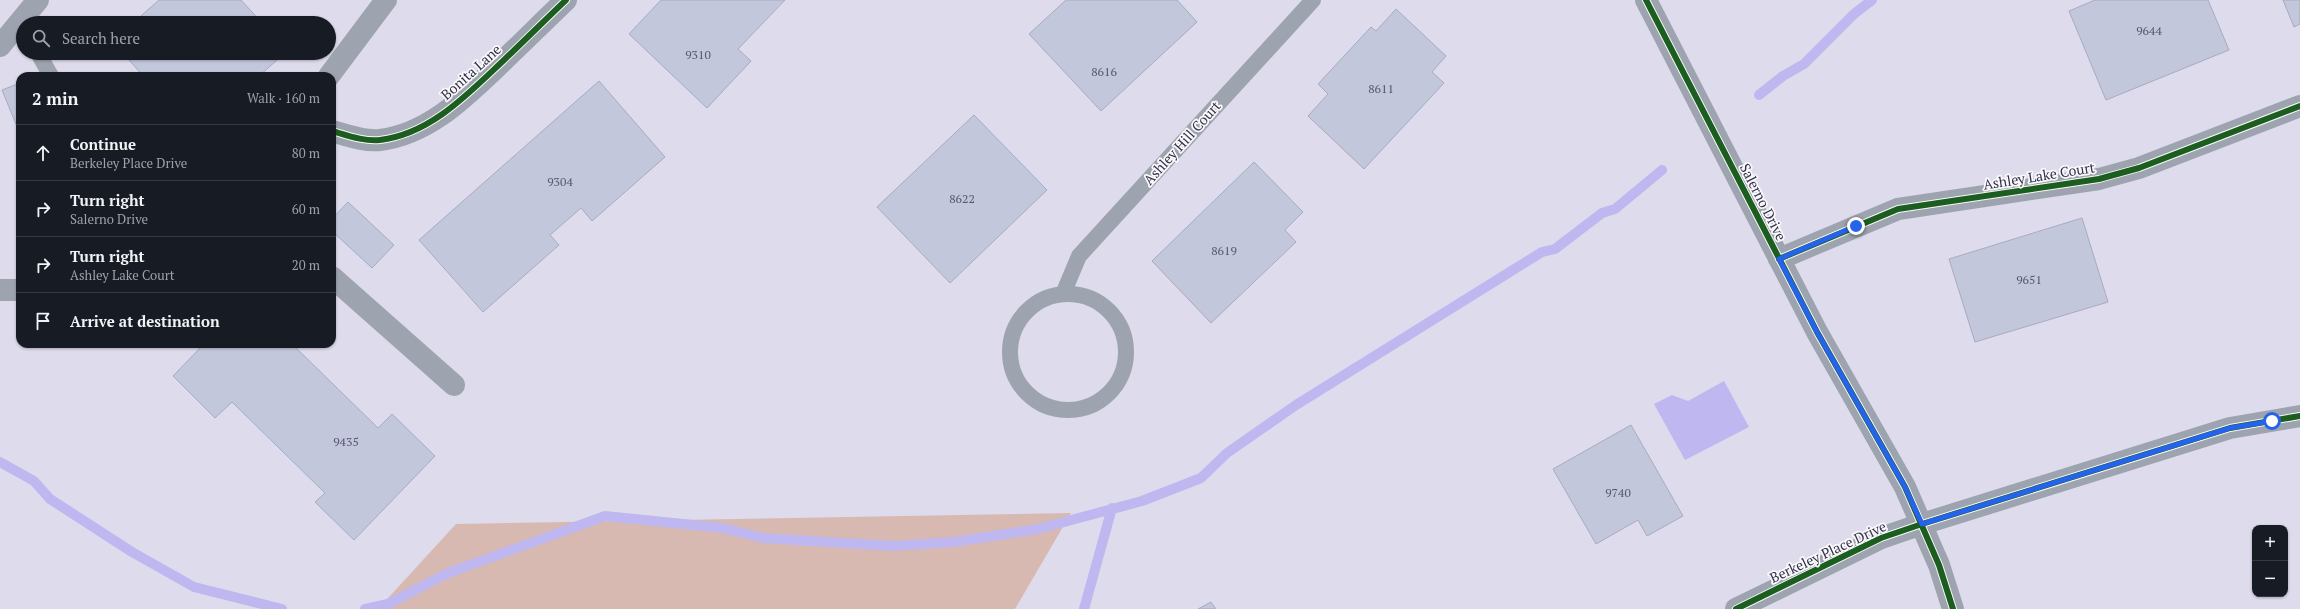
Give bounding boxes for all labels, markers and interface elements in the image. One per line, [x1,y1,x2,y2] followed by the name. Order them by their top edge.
[16,16,336,60] search box
[2136,23,2162,38] house number: 9644
[30,27,52,49] icon: search
[62,28,140,48] text: Search here
[437,40,505,104] street label: Bonita Lane
[685,47,711,62] house number: 9310
[1091,64,1117,79] house number: 8616
[1368,81,1394,96] house number: 8611
[32,87,79,110] text: 2 min
[247,89,320,107] text: Walk · 160 m
[1139,96,1225,189] street label: Ashley Hill Court
[70,134,136,154] text: Continue
[32,142,54,164] icon: ahead
[292,144,320,162] text: 80 m
[70,154,187,172] text: Berkeley Place Drive
[1982,157,2097,194] street label: Ashley Lake Court
[1736,160,1791,244] street label: Salerno Drive
[547,174,573,189] house number: 9304
[70,190,145,210] text: Turn right
[949,191,975,206] house number: 8622
[32,198,54,220] icon: right
[292,200,320,218] text: 60 m
[70,210,148,228] text: Salerno Drive
[1847,217,1865,235] route end
[1211,243,1237,258] house number: 8619
[70,246,145,266] text: Turn right
[32,254,54,276] icon: right
[292,256,320,274] text: 20 m
[70,266,175,284] text: Ashley Lake Court
[2016,272,2042,287] house number: 9651
[32,310,54,332] icon: arrive
[70,311,220,331] text: Arrive at destination
[2263,412,2281,430] route start
[333,434,359,449] house number: 9435
[1605,485,1631,500] house number: 9740
[1767,516,1889,587] street label: Berkeley Place Drive
[2252,525,2288,597] map controls
[2252,525,2288,561] button: +
[2252,561,2288,597] button: −

